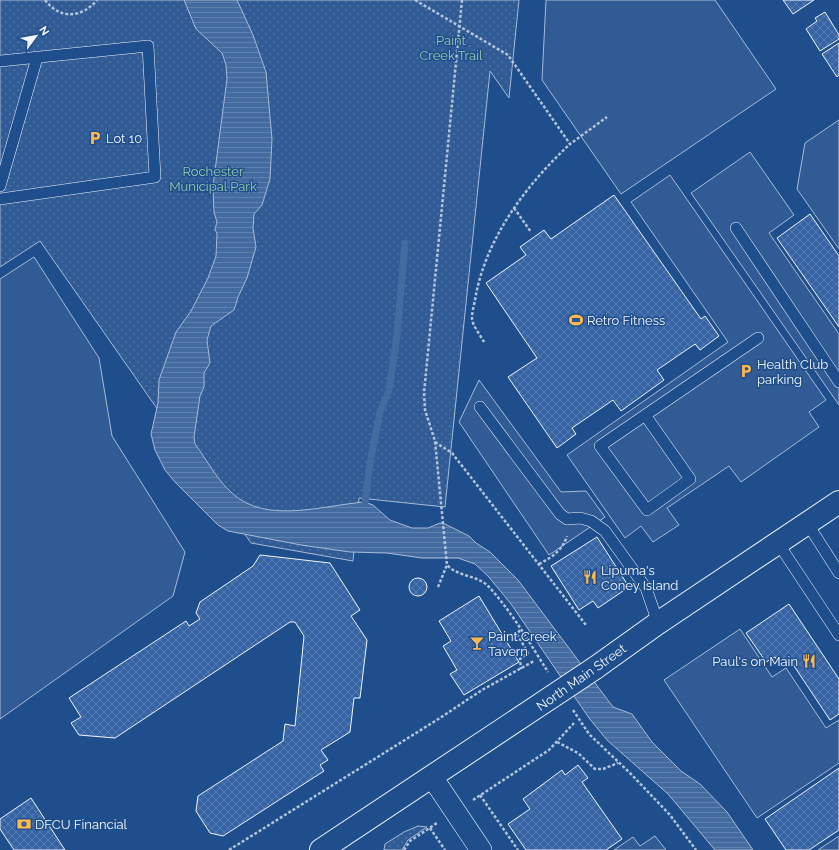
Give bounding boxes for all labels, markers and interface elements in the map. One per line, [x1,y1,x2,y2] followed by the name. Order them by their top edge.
[16,16,56,56] north arrow
[36,24,52,38] text: N
[419,33,483,63] park label: Paint Creek Trail
[87,130,103,146] parking icon: Lot 10
[106,131,142,146] place label: Lot 10
[169,164,257,194] park label: Rochester Municipal Park
[568,312,584,328] sports icon: Retro Fitness
[587,313,665,328] place label: Retro Fitness
[757,357,828,387] place label: Health Club parking
[738,363,754,379] parking icon: Health Club parking
[601,563,678,593] place label: Lipuma's Coney Island
[582,569,598,585] restaurant icon: Lipuma's Coney Island
[488,629,557,659] place label: Paint Creek Tavern
[469,635,485,651] bar icon: Paint Creek Tavern
[534,641,629,714] street label: North Main Street
[801,653,817,669] restaurant icon: Paul's on Main
[712,654,798,669] place label: Paul's on Main
[16,816,32,832] bank icon: DFCU Financial
[35,817,128,832] place label: DFCU Financial

